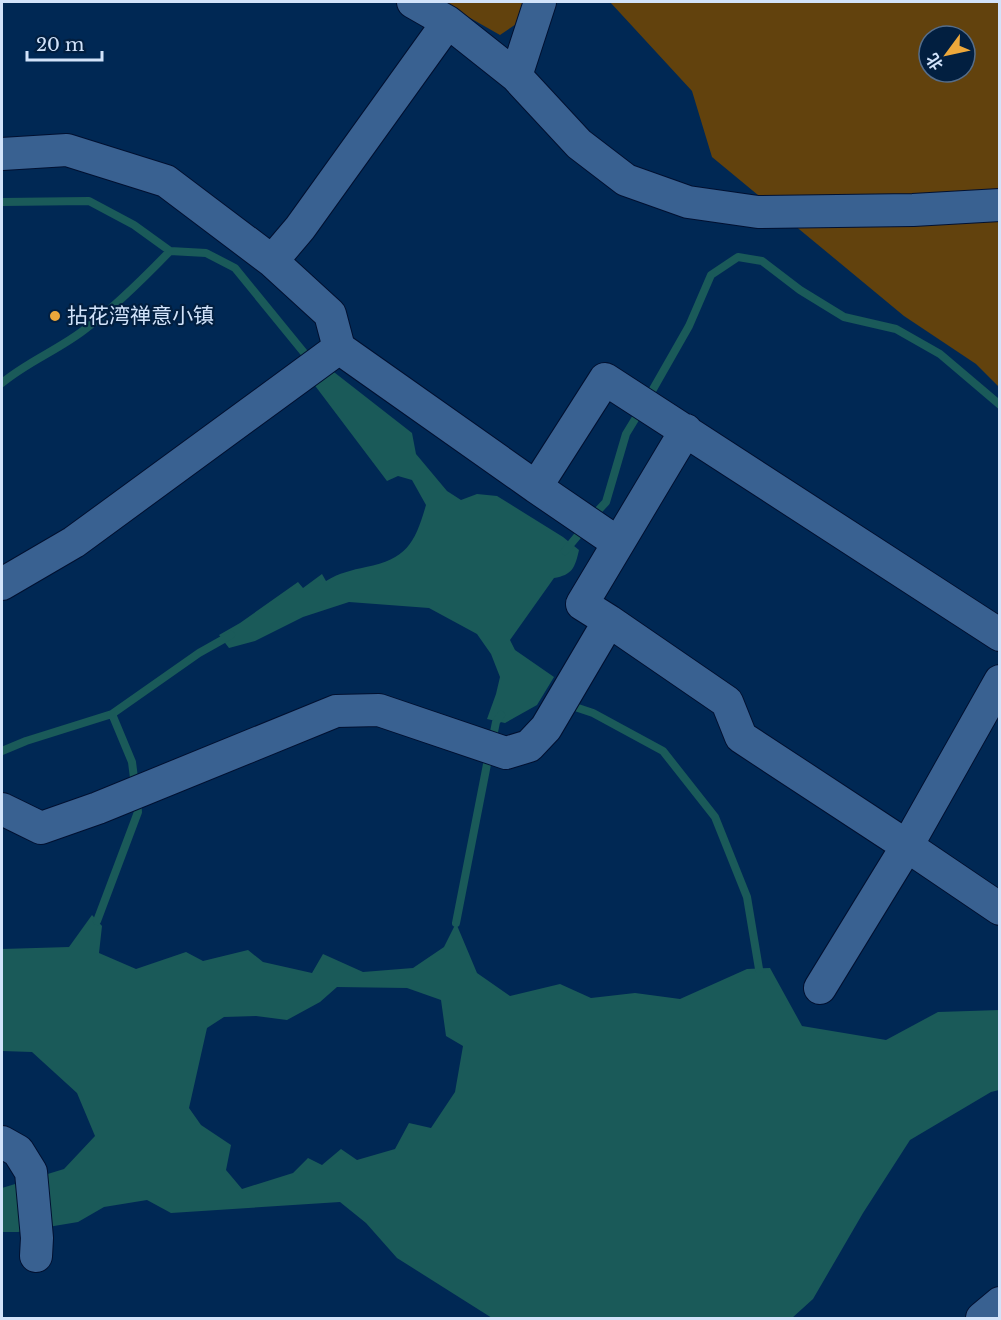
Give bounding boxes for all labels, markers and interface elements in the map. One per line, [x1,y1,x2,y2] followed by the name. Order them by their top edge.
[27,24,102,62] scale bar
[917,24,977,84] north arrow
[36,34,84,56] text: 20 m
[922,50,947,74] text: 北
[67,303,214,329] place label: 拈花湾禅意小镇
[48,309,62,323] marker: 拈花湾禅意小镇

